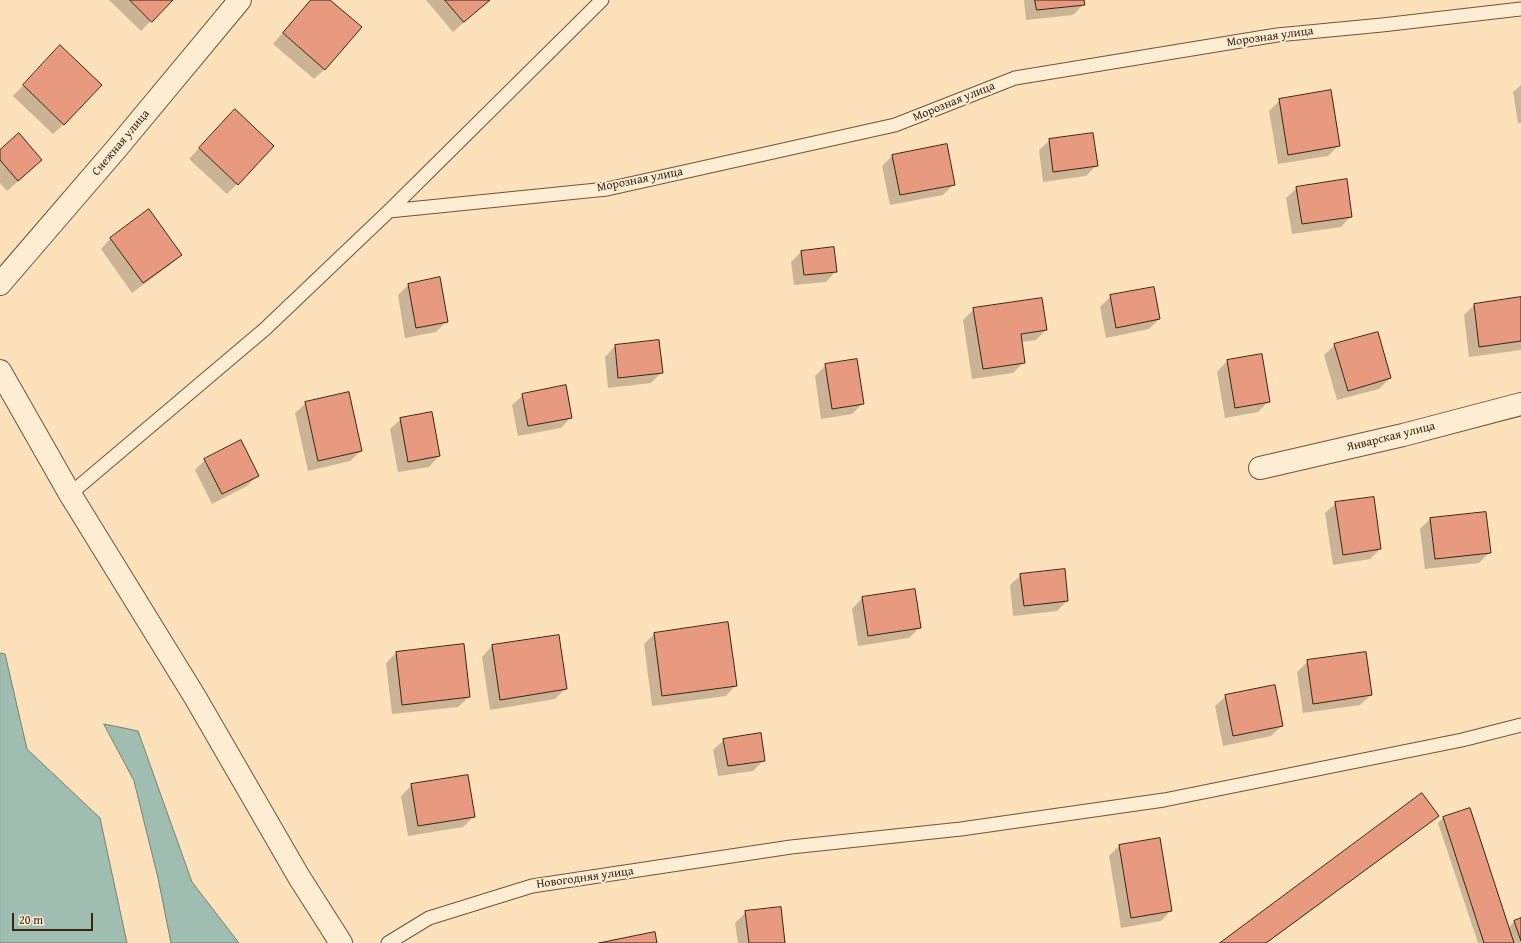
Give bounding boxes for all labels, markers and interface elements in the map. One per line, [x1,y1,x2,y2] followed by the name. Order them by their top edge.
[1226,24,1314,50] street label: Морозная улица
[911,79,997,125] street label: Морозная улица
[89,107,153,179] street label: Снежная улица
[596,165,684,195] street label: Морозная улица
[1345,419,1437,455] street label: Январская улица
[536,864,634,892] street label: Новогодняя улица
[14,905,95,931] scale bar
[19,911,43,928] text: 20 m

